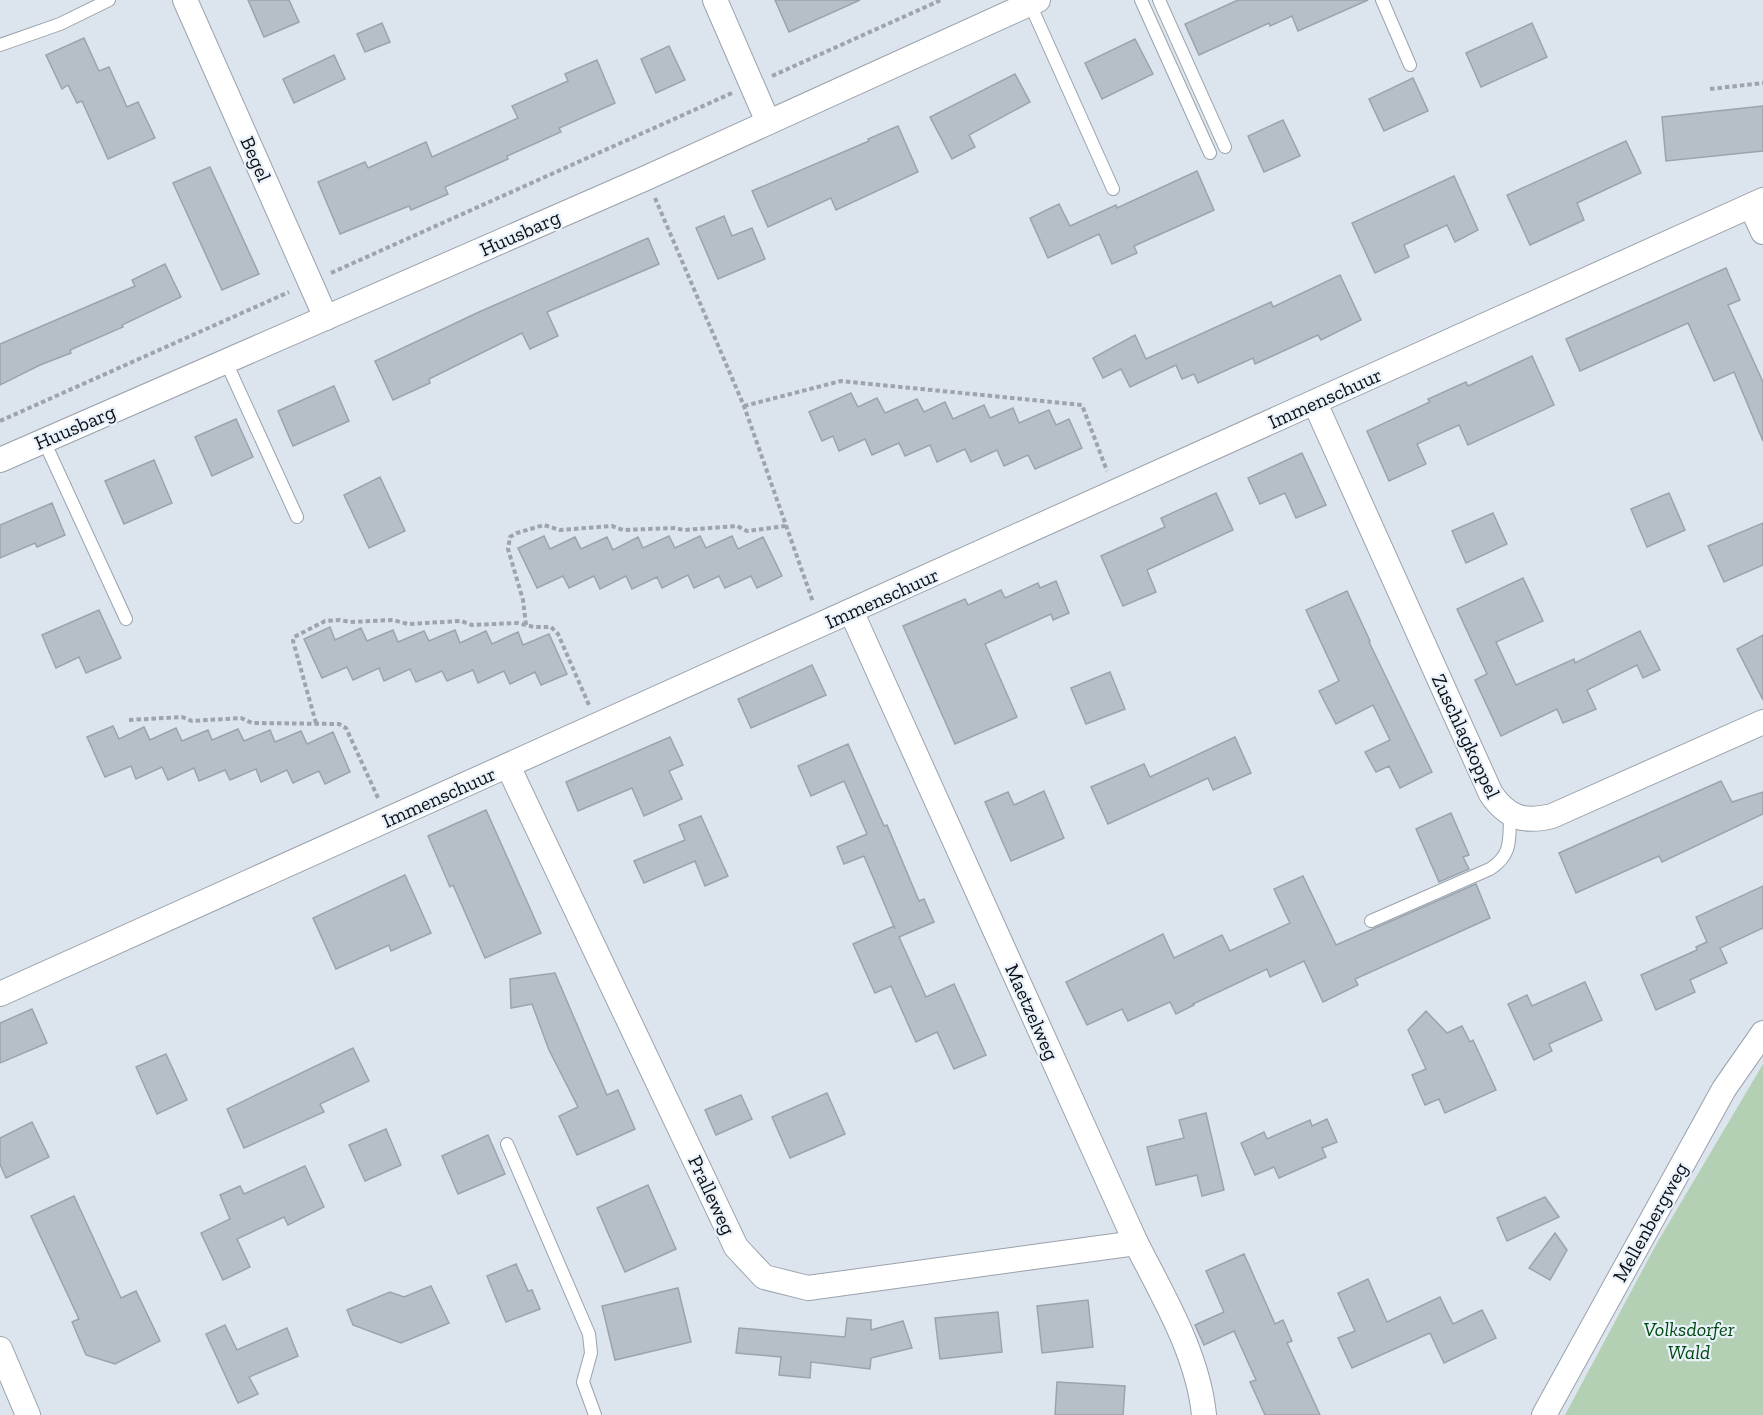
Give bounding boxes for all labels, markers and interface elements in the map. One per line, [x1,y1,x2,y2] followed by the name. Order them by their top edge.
[235,133,277,185] street label: Begel
[476,205,564,261] street label: Huusbarg
[1264,362,1386,434] street label: Immenschuur
[31,399,119,455] street label: Huusbarg
[821,562,943,634] street label: Immenschuur
[1427,670,1505,802] street label: Zuschlagkoppel
[378,761,500,833] street label: Immenschuur
[1000,960,1064,1064] street label: Maetzelweg
[683,1151,741,1239] street label: Pralleweg
[1607,1158,1693,1286] street label: Mellenbergweg
[1643,1317,1735,1364] park label: Volksdorfer Wald

